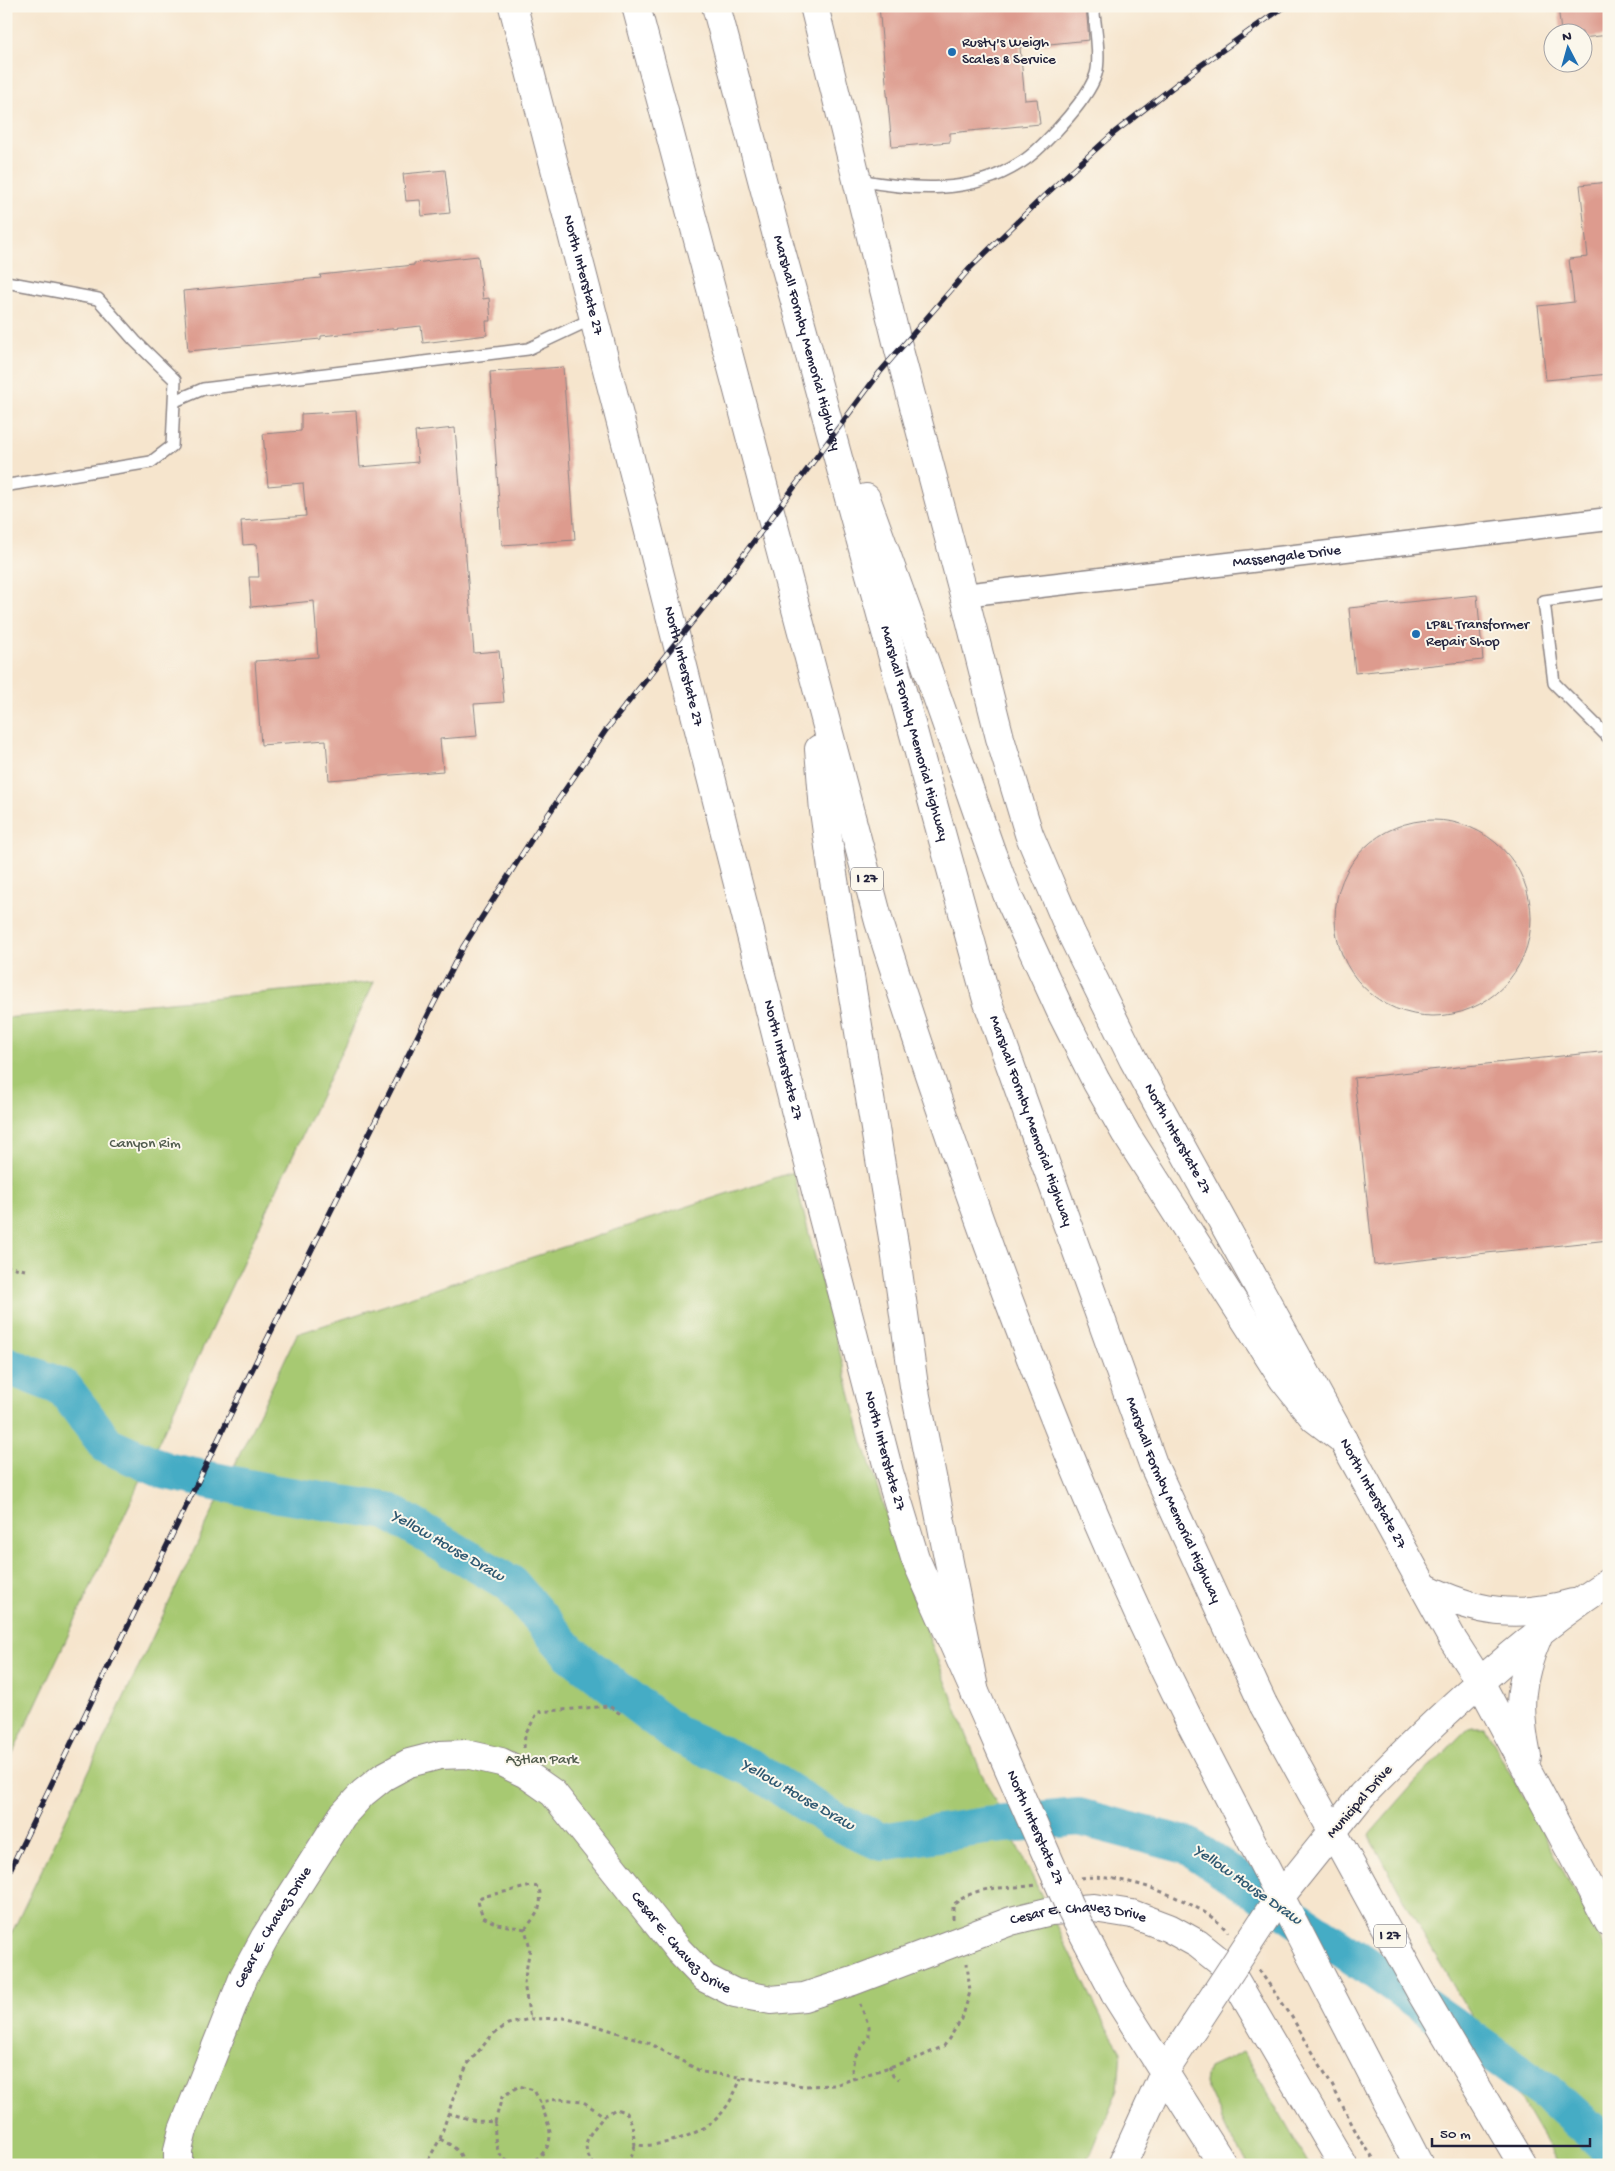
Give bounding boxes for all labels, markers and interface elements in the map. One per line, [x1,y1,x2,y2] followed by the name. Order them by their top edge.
[1542,22,1592,72] north arrow
[1561,29,1572,46] text: N
[962,34,1056,69] place label: Rusty's Weigh Scales & Service
[946,46,958,58] marker: Rusty's Weigh Scales & Service
[559,213,607,338] street label: North Interstate 27
[768,233,845,453] street label: Marshall Formby Memorial Highway
[1232,542,1342,572] street label: Massengale Drive
[659,605,707,730] street label: North Interstate 27
[1426,616,1531,651] place label: LP&L Transformer Repair Shop
[876,624,952,844] street label: Marshall Formby Memorial Highway
[1410,628,1422,640] marker: LP&L Transformer Repair Shop
[851,868,883,891] road number: I 27
[759,998,807,1123] street label: North Interstate 27
[984,1013,1077,1230] street label: Marshall Formby Memorial Highway
[1140,1081,1215,1198] street label: North Interstate 27
[109,1135,181,1153] park label: Canyon Rim
[859,1389,910,1514] street label: North Interstate 27
[1121,1395,1225,1607] street label: Marshall Formby Memorial Highway
[1335,1436,1411,1553] street label: North Interstate 27
[387,1507,508,1588] water label: Yellow House Draw
[506,1751,580,1769] park label: Aztlan Park
[737,1756,858,1837] water label: Yellow House Draw
[1323,1761,1397,1842] street label: Municipal Drive
[1002,1768,1068,1889] street label: North Interstate 27
[1189,1842,1306,1931] water label: Yellow House Draw
[231,1863,316,1991] street label: Cesar E. Chavez Drive
[626,1888,734,1998] street label: Cesar E. Chavez Drive
[1008,1899,1149,1930] street label: Cesar E. Chavez Drive
[1374,1924,1406,1948] road number: I 27
[1432,2116,1590,2148] scale bar
[1440,2126,1471,2144] text: 50 m

